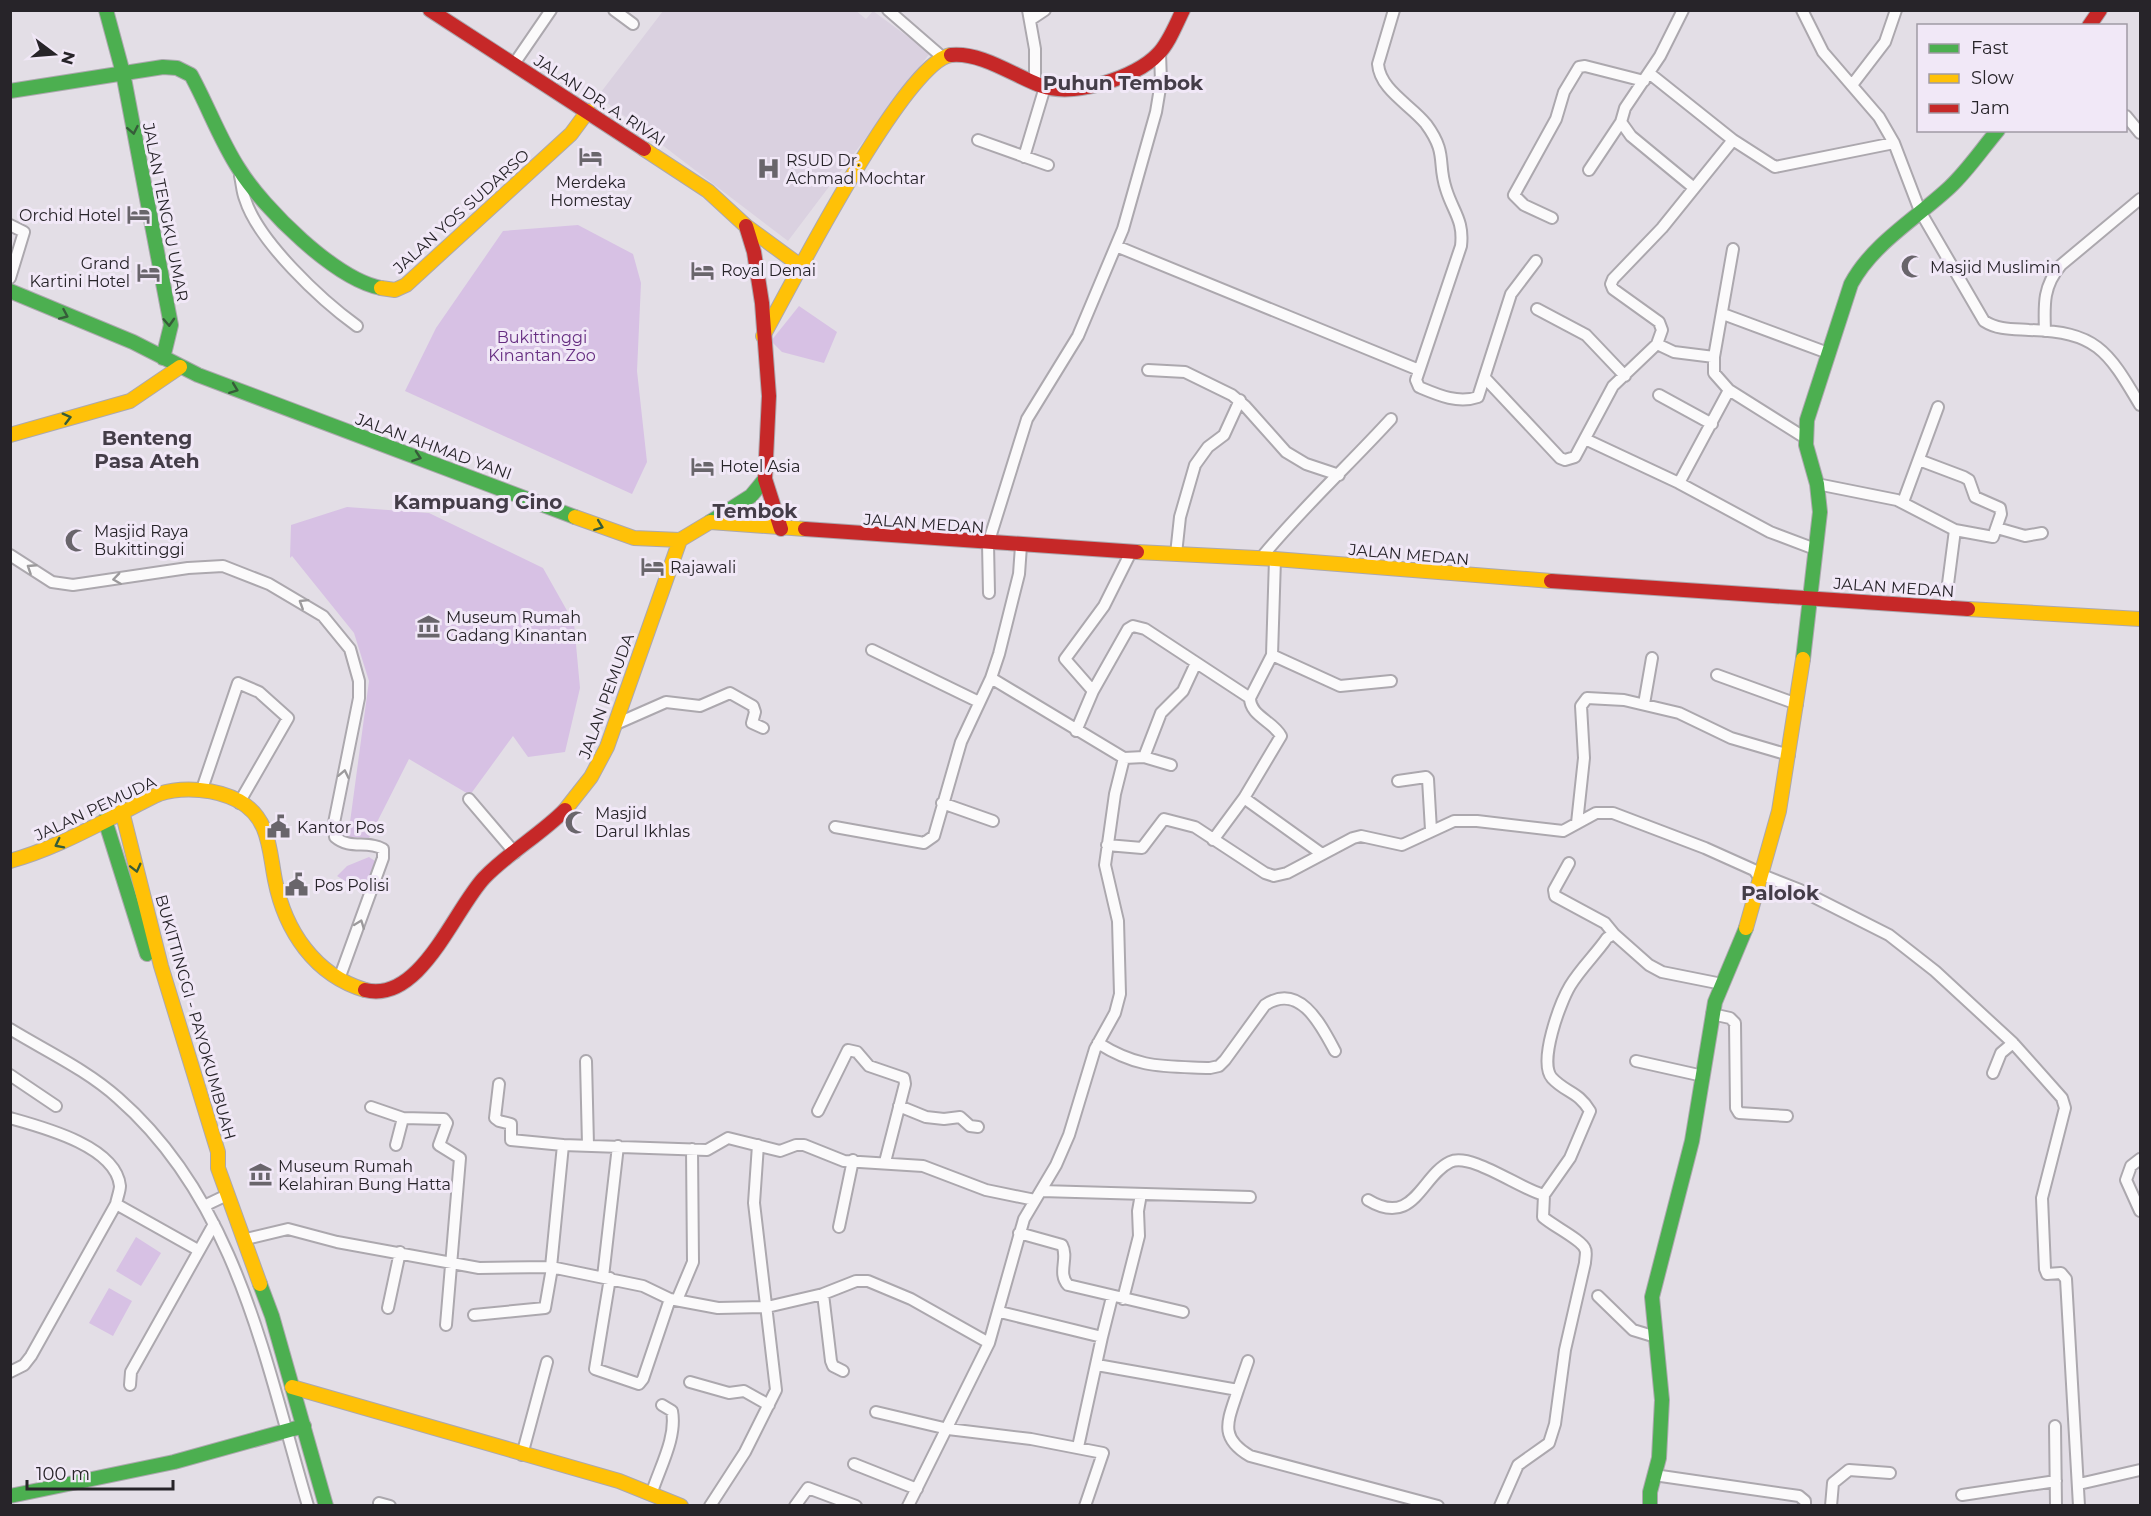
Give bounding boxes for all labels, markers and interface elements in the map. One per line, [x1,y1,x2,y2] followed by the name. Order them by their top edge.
[24,24,84,84] north arrow
[1917,24,2127,132] legend
[1971,37,2009,59] text: Fast
[57,49,79,67] text: N
[530,50,669,150] street label: JALAN DR. A. RIVAI
[1971,67,2014,89] text: Slow
[1043,71,1204,95] district label: Puhun Tembok
[1970,97,2010,119] text: Jam
[139,120,192,303] street label: JALAN TENGKU UMAR
[126,125,139,135] one-way arrow
[578,144,604,170] hotel icon: Merdeka Homestay
[389,145,533,278] street label: JALAN YOS SUDARSO
[786,151,926,188] place label: RSUD Dr. Achmad Mochtar
[755,156,781,182] hospital icon: RSUD Dr. Achmad Mochtar
[550,173,632,210] place label: Merdeka Homestay
[126,202,152,228] hotel icon: Orchid Hotel
[19,206,121,225] place label: Orchid Hotel
[29,254,130,291] place label: Grand Kartini Hotel
[1899,254,1925,280] mosque icon: Masjid Muslimin
[690,257,716,283] hotel icon: Royal Denai
[1930,258,2061,277] place label: Masjid Muslimin
[135,259,161,285] hotel icon: Grand Kartini Hotel
[721,261,816,280] place label: Royal Denai
[58,307,69,319] one-way arrow
[162,318,175,327] one-way arrow
[488,328,596,365] park label: Bukittinggi Kinantan Zoo
[228,382,239,394] one-way arrow
[352,409,514,484] street label: JALAN AHMAD YANI
[61,413,71,426] one-way arrow
[94,426,200,473] district label: Benteng Pasa Ateh
[411,450,421,463] one-way arrow
[689,453,715,479] hotel icon: Hotel Asia
[720,457,800,476] place label: Hotel Asia
[394,490,562,514] district label: Kampuang Cino
[713,499,798,523] district label: Tembok
[862,510,985,537] street label: JALAN MEDAN
[593,519,604,532] one-way arrow
[94,522,189,559] place label: Masjid Raya Bukittinggi
[63,527,89,553] mosque icon: Masjid Raya Bukittinggi
[1347,540,1470,569] street label: JALAN MEDAN
[639,554,665,580] hotel icon: Rajawali
[670,558,736,577] place label: Rajawali
[27,564,37,576] one-way arrow
[112,572,122,584] one-way arrow
[1832,574,1955,601] street label: JALAN MEDAN
[299,599,309,611] one-way arrow
[446,608,587,645] place label: Museum Rumah Gadang Kinantan
[415,613,441,639] museum icon: Museum Rumah Gadang Kinantan
[575,630,638,762] street label: JALAN PEMUDA
[337,769,350,779] one-way arrow
[31,772,159,845] street label: JALAN PEMUDA
[595,804,690,841] place label: Masjid Darul Ikhlas
[564,809,590,835] mosque icon: Masjid Darul Ikhlas
[266,814,292,840] public building icon: Kantor Pos
[297,818,385,837] place label: Kantor Pos
[55,837,65,848] one-way arrow
[129,863,142,873] one-way arrow
[283,872,309,898] public building icon: Pos Polisi
[314,876,389,895] place label: Pos Polisi
[1741,881,1820,905] district label: Palolok
[151,892,240,1142] street label: BUKITTINGGI - PAYOKUMBUAH
[353,920,365,931] one-way arrow
[278,1157,451,1194] place label: Museum Rumah Kelahiran Bung Hatta
[247,1162,273,1188] museum icon: Museum Rumah Kelahiran Bung Hatta
[27,1453,172,1491] scale bar
[36,1463,90,1485] text: 100 m

